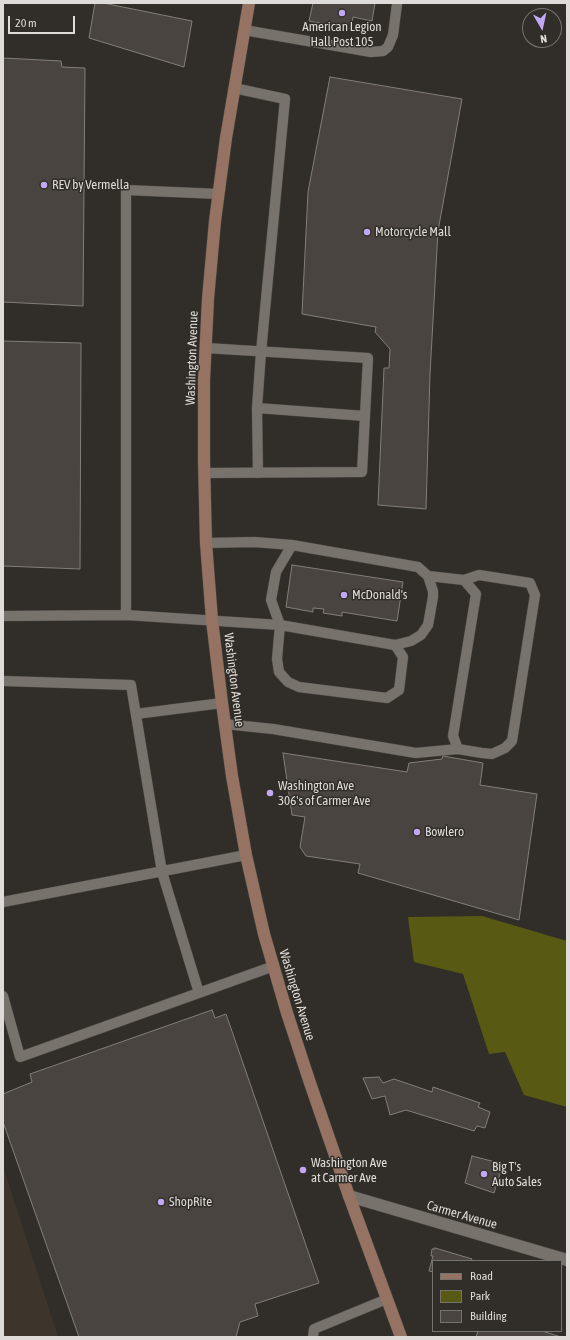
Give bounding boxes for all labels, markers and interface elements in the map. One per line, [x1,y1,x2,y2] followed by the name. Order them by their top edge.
[10,8,77,34] scale bar
[337,8,347,18] marker: American Legion Hall Post 105
[522,8,562,48] north arrow
[15,16,37,30] text: 20 m
[302,19,382,50] place label: American Legion Hall Post 105
[540,32,548,45] text: N
[52,177,129,193] place label: REV by Vermella
[39,180,49,190] marker: REV by Vermella
[375,224,451,240] place label: Motorcycle Mall
[362,227,372,237] marker: Motorcycle Mall
[183,310,201,406] street label: Washington Avenue
[352,587,407,603] place label: McDonald's
[339,590,349,600] marker: McDonald's
[220,632,248,728] street label: Washington Avenue
[278,778,370,809] place label: Washington Ave 306's of Carmer Ave
[265,788,275,798] marker: Washington Ave 306's of Carmer Ave
[425,824,464,840] place label: Bowlero
[412,827,422,837] marker: Bowlero
[276,947,318,1043] street label: Washington Avenue
[311,1155,387,1186] place label: Washington Ave at Carmer Ave
[492,1159,541,1190] place label: Big T's Auto Sales
[298,1165,308,1175] marker: Washington Ave at Carmer Ave
[479,1169,489,1179] marker: Big T's Auto Sales
[169,1194,212,1210] place label: ShopRite
[156,1197,166,1207] marker: ShopRite
[425,1197,499,1233] street label: Carmer Avenue
[432,1260,562,1332] legend
[470,1269,493,1283] text: Road
[470,1289,490,1303] text: Park
[470,1309,507,1323] text: Building

